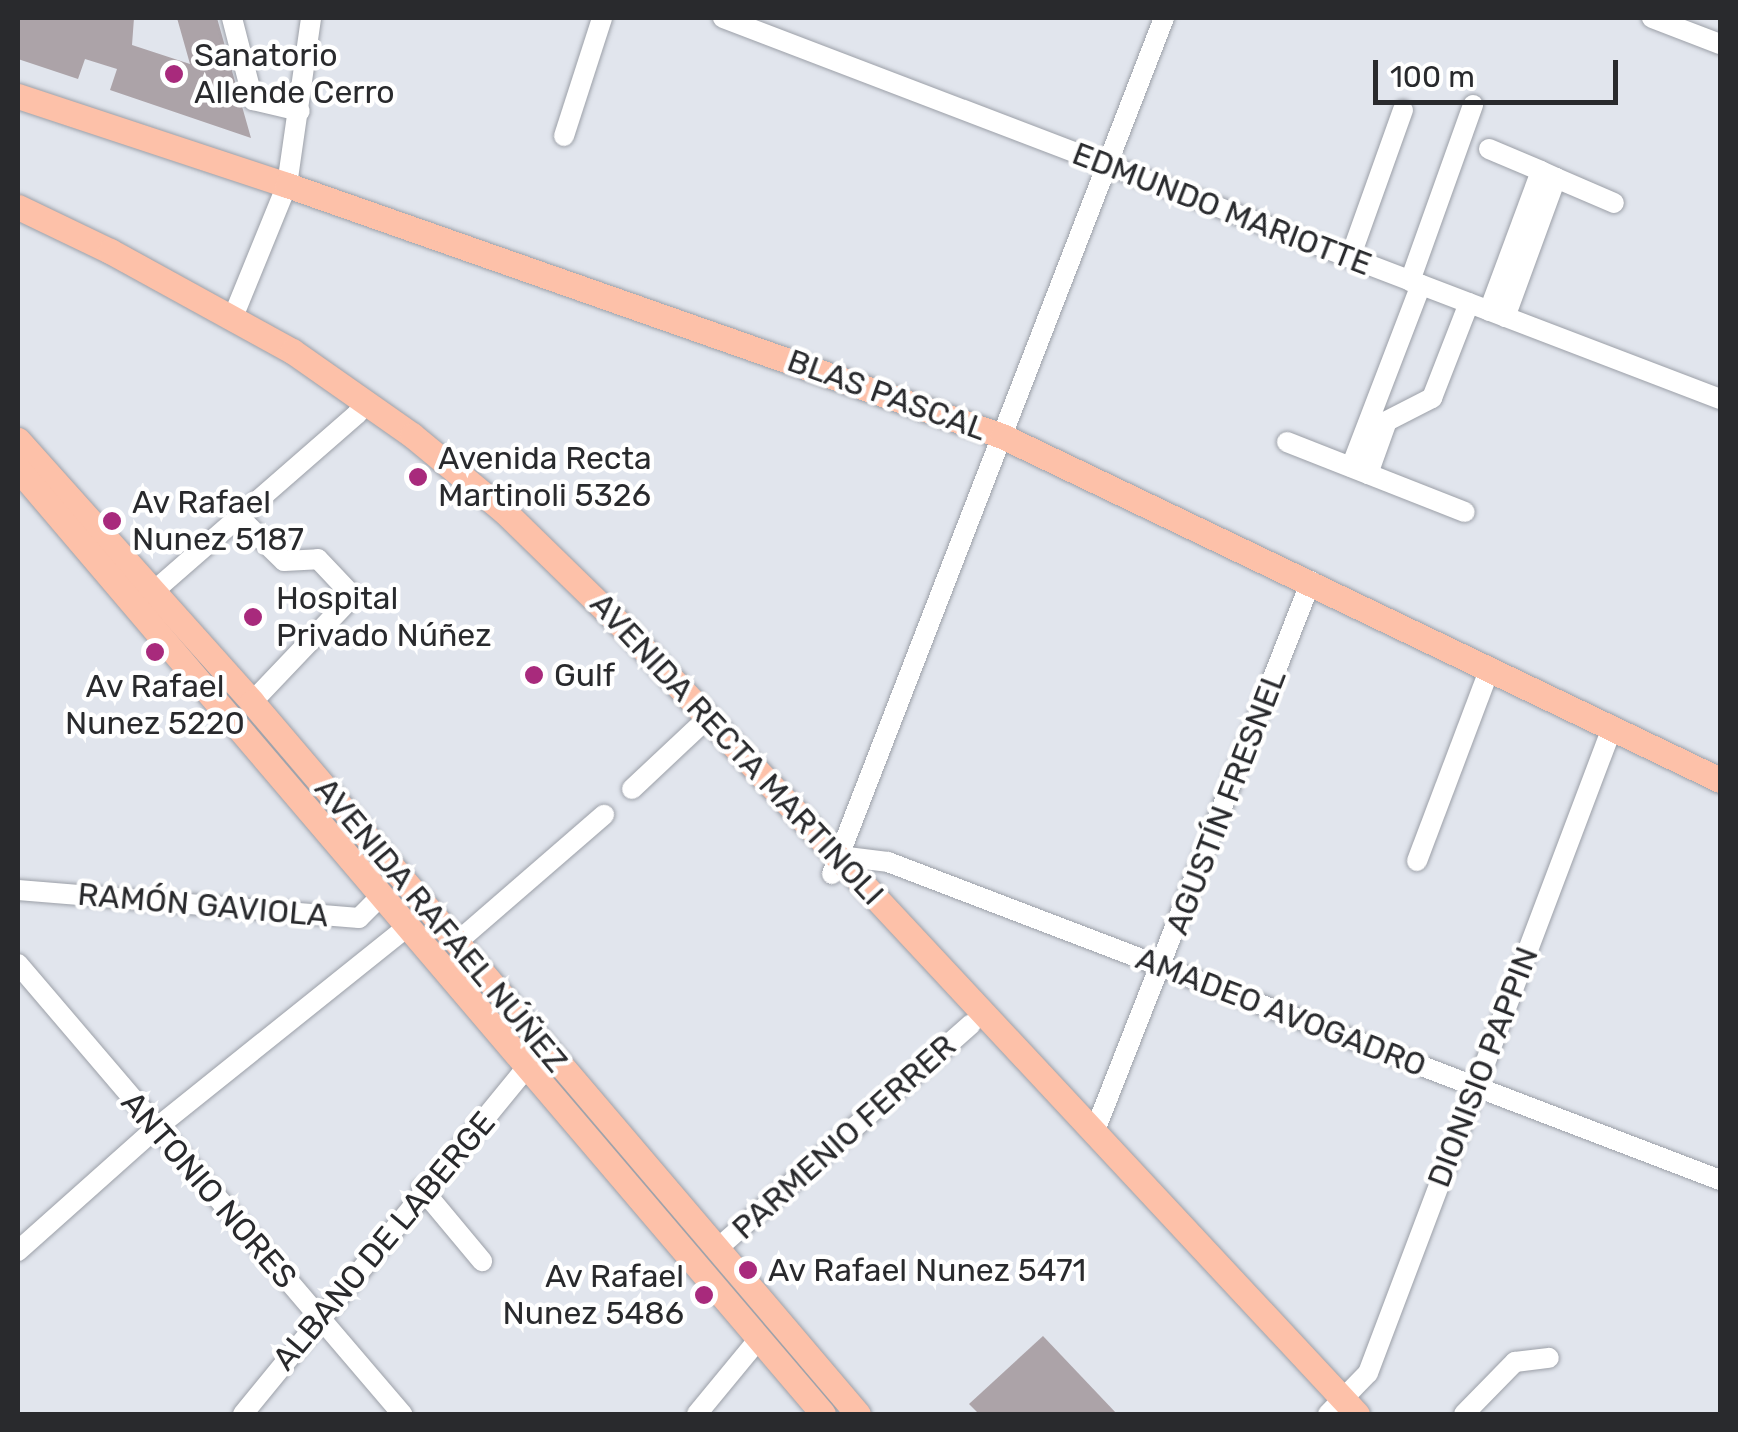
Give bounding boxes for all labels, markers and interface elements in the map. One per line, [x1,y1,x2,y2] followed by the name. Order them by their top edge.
[194,37,395,112] place label: Sanatorio Allende Cerro
[1378,40,1623,102] scale bar
[1390,59,1475,95] text: 100 m
[163,63,185,85] marker: Sanatorio Allende Cerro
[1067,134,1377,284] street label: EDMUNDO MARIOTTE
[782,341,992,449] street label: BLAS PASCAL
[438,440,652,515] place label: Avenida Recta Martinoli 5326
[407,466,429,488] marker: Avenida Recta Martinoli 5326
[132,484,304,559] place label: Av Rafael Nunez 5187
[101,510,123,532] marker: Av Rafael Nunez 5187
[276,580,492,655] place label: Hospital Privado Núñez
[582,584,892,914] street label: AVENIDA RECTA MARTINOLI
[240,604,266,630] marker: Hospital Privado Núñez
[144,641,166,663] marker: Av Rafael Nunez 5220
[554,656,615,694] place label: Gulf
[523,664,545,686] marker: Gulf
[1158,664,1294,940] street label: AGUSTÍN FRESNEL
[65,668,245,743] place label: Av Rafael Nunez 5220
[306,769,576,1081] street label: AVENIDA RAFAEL NÚÑEZ
[76,875,330,935] street label: RAMÓN GAVIOLA
[1130,939,1432,1085] street label: AMADEO AVOGADRO
[1420,941,1546,1193] street label: DIONISIO PAPPIN
[724,1027,964,1247] street label: PARMENIO FERRER
[113,1084,305,1296] street label: ANTONIO NORES
[265,1104,503,1378] street label: ALBANO DE LABERGE
[768,1251,1087,1289] place label: Av Rafael Nunez 5471
[503,1258,684,1333] place label: Av Rafael Nunez 5486
[737,1259,759,1281] marker: Av Rafael Nunez 5471
[693,1284,715,1306] marker: Av Rafael Nunez 5486

